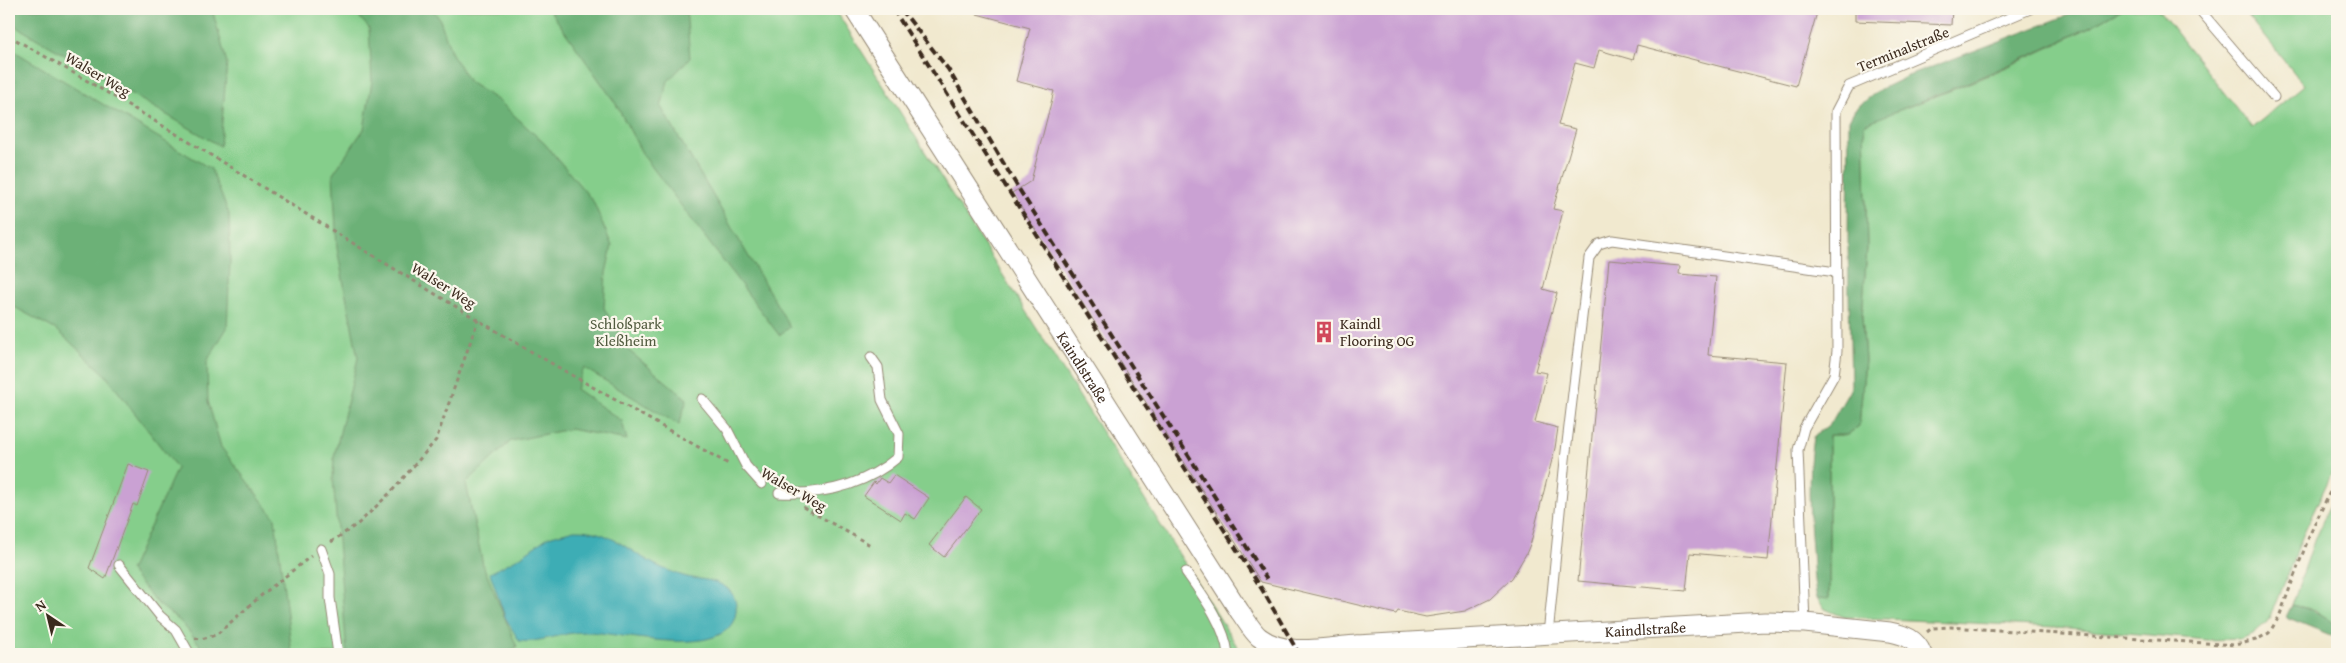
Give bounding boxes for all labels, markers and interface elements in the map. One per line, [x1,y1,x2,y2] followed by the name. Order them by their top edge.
[1854,21,1952,77] street label: Terminalstraße
[61,46,135,102] street label: Walser Weg
[408,257,481,313] street label: Walser Weg
[590,313,662,351] park label: Schloßpark Kleßheim
[1340,313,1415,351] place label: Kaindl Flooring OG
[1311,319,1337,345] building icon: Kaindl Flooring OG
[1052,327,1114,407] street label: Kaindlstraße
[757,462,831,517] street label: Walser Weg
[22,590,72,640] north arrow
[31,594,51,616] text: N
[1604,616,1687,642] street label: Kaindlstraße

